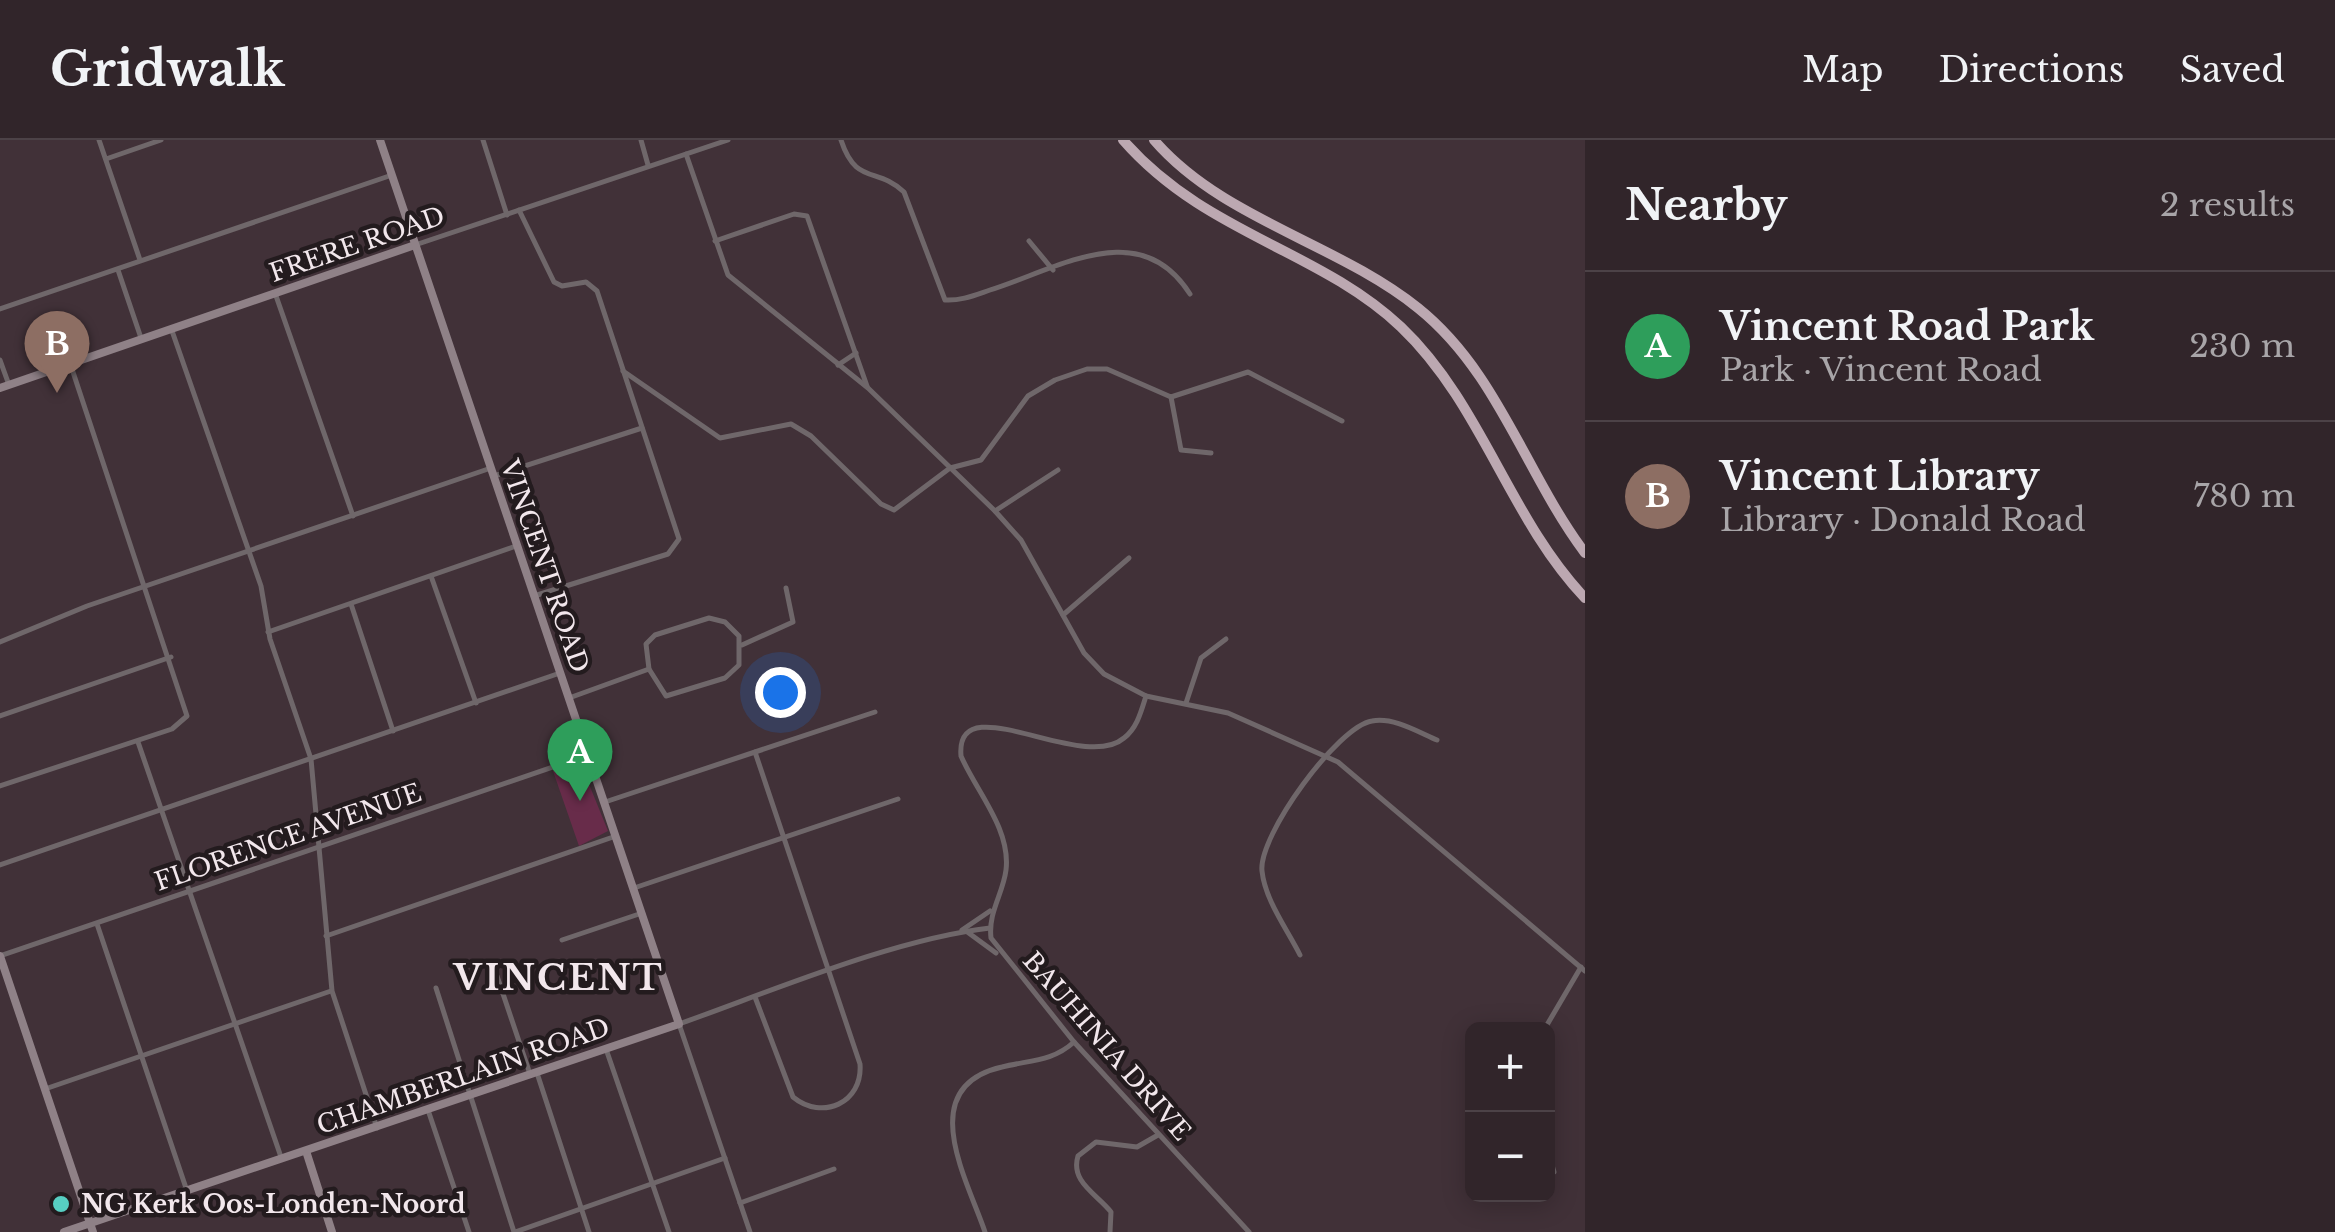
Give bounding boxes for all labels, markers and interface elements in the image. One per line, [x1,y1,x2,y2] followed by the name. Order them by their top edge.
[50,39,285,99] text: Gridwalk
[1802,48,1883,91] text: Map
[1938,48,2124,91] text: Directions
[2179,48,2285,91] text: Saved
[1625,179,1788,231] text: Nearby
[2160,185,2295,225] text: 2 results
[266,200,449,289] street label: FRERE ROAD
[1720,303,2094,350] text: Vincent Road Park
[24,310,90,393] pin: B
[1645,326,1670,366] text: A
[2189,326,2295,366] text: 230 m
[1720,350,2042,390] text: Park · Vincent Road
[1720,453,2040,500] text: Vincent Library
[493,455,595,677] street label: VINCENT ROAD
[1645,476,1670,516] text: B
[2193,476,2295,516] text: 780 m
[1720,500,2086,540] text: Library · Donald Road
[755,667,806,718] your location
[548,718,612,801] pin: A
[151,777,426,898] street label: FLORENCE AVENUE
[1016,946,1197,1147] street label: BAUHINIA DRIVE
[452,956,664,999] district label: VINCENT
[313,1012,614,1141] street label: CHAMBERLAIN ROAD
[1465,1022,1555,1202] map controls
[1465,1022,1555,1112] button: +
[1465,1112,1555,1202] button: −
[81,1189,466,1220] place label: NG Kerk Oos-Londen-Noord
[50,1193,72,1215] marker: NG Kerk Oos-Londen-Noord

